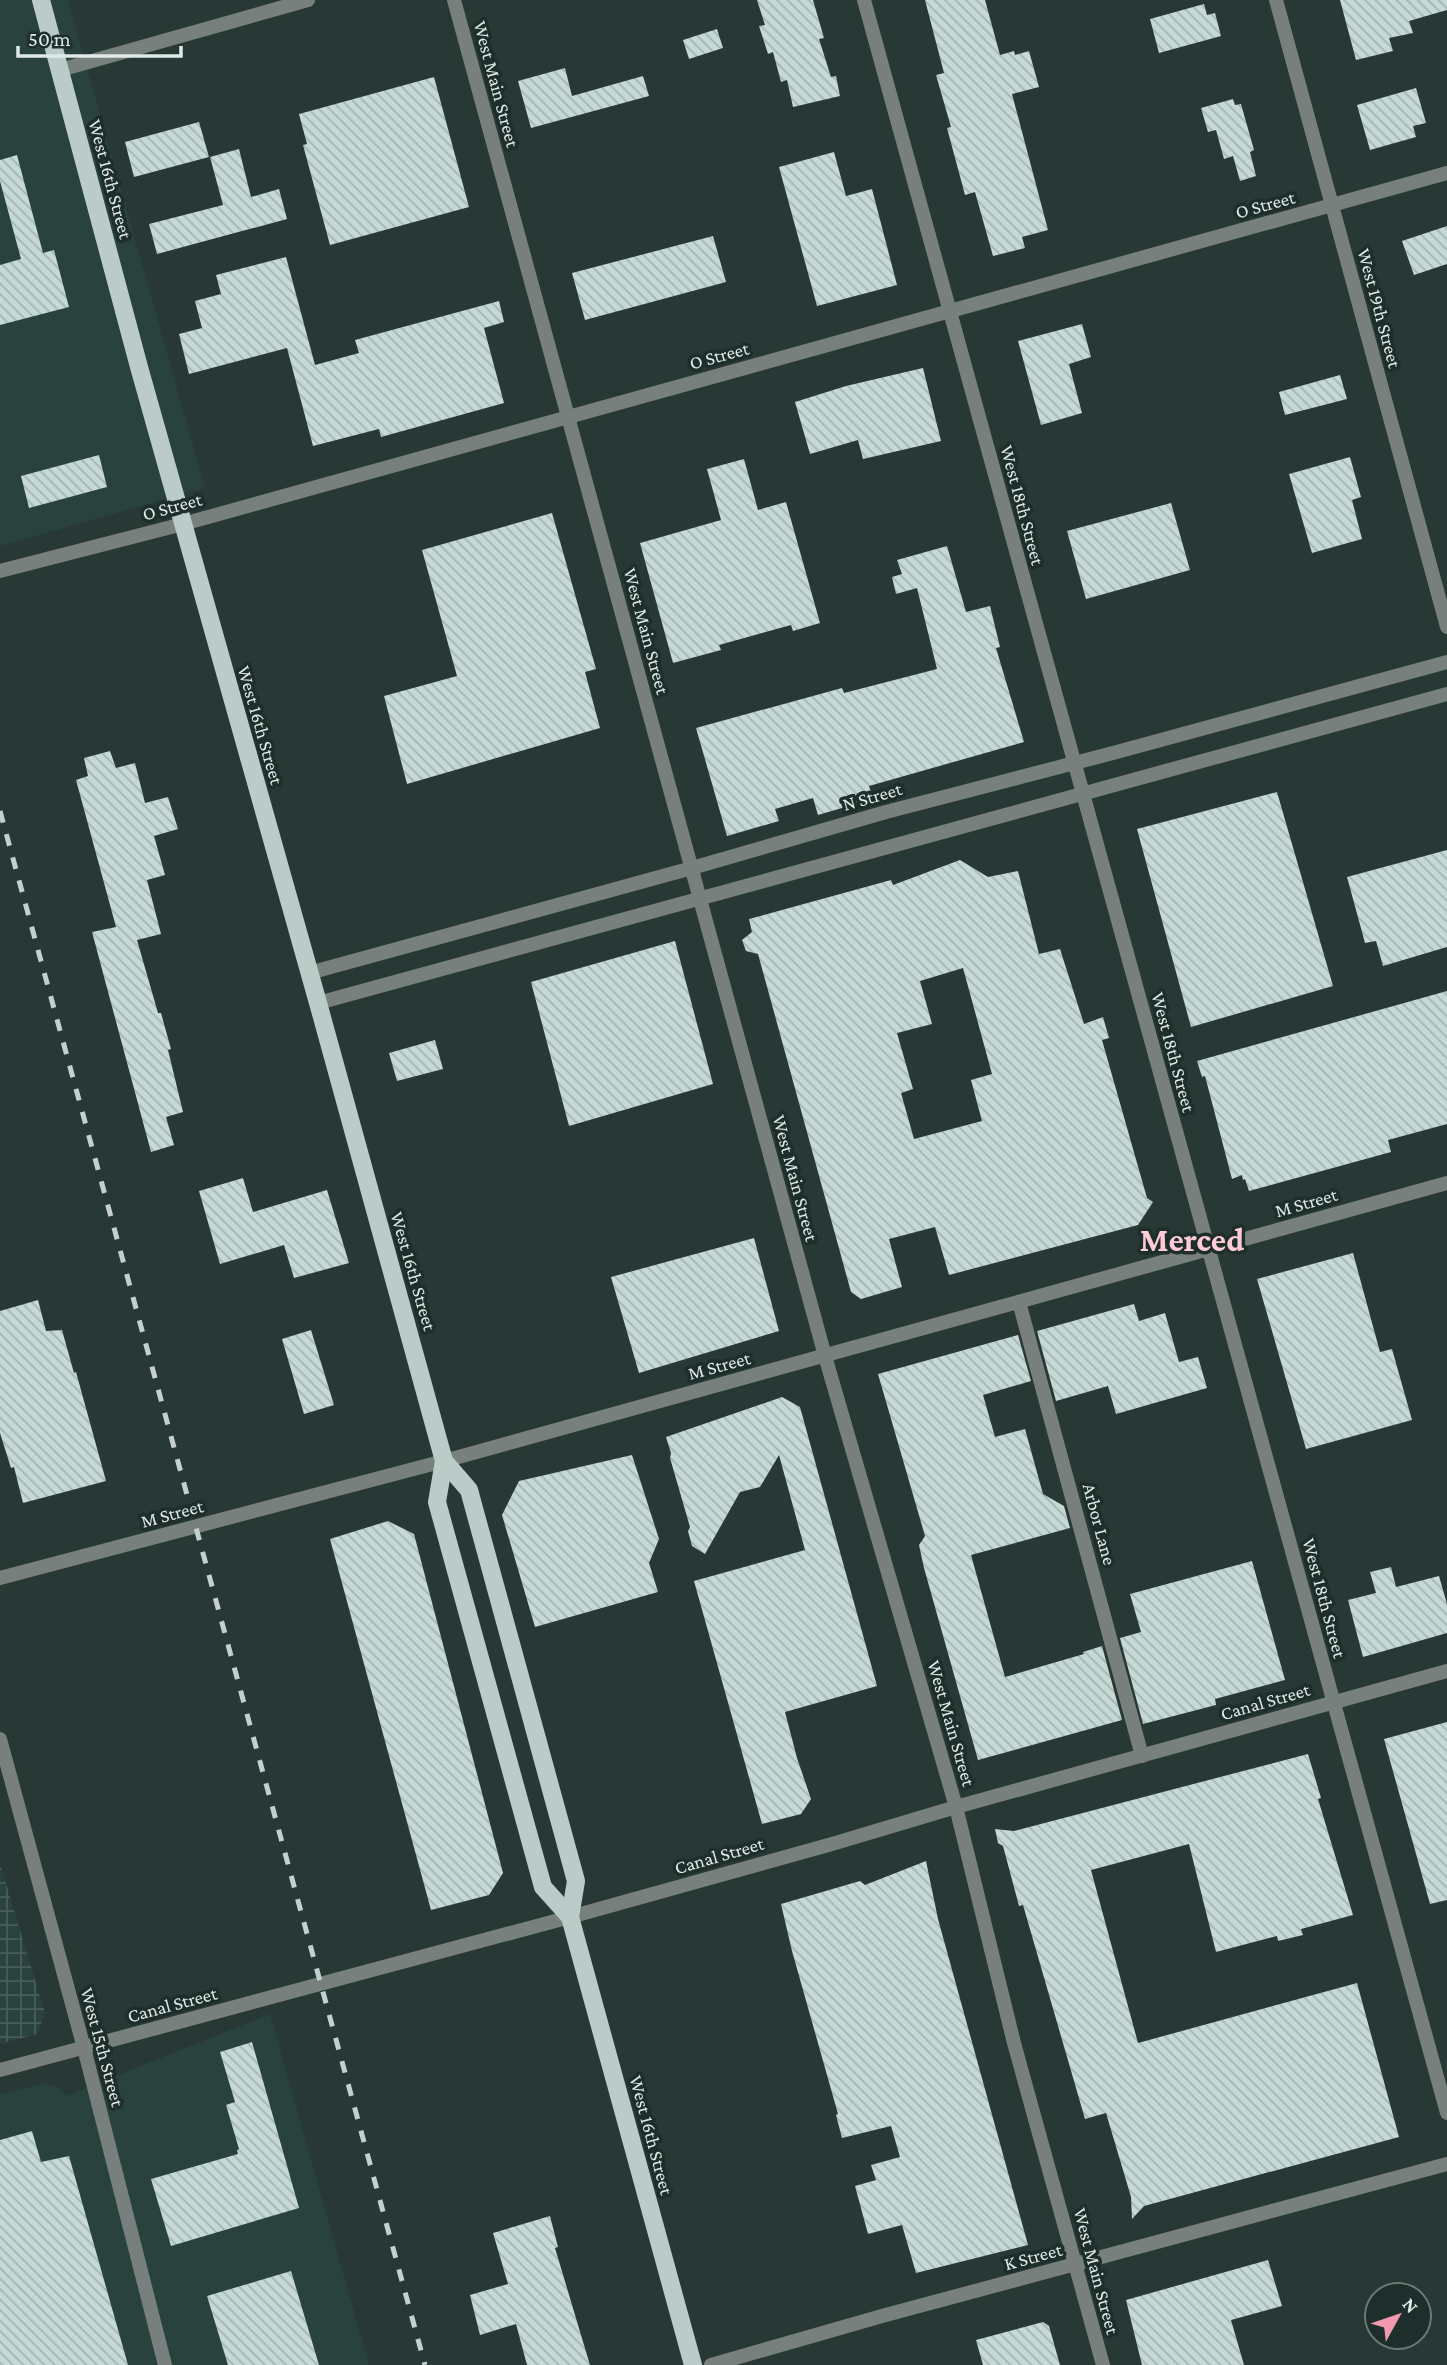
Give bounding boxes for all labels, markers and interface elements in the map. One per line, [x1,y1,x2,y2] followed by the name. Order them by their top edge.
[18,14,180,58] scale bar
[470,19,524,150] street label: West Main Street
[28,27,71,51] text: 50 m
[84,117,137,242] street label: West 16th Street
[1233,186,1298,222] street label: O Street
[1353,246,1406,371] street label: West 19th Street
[687,337,752,373] street label: O Street
[996,443,1049,568] street label: West 18th Street
[140,488,205,524] street label: O Street
[620,566,674,697] street label: West Main Street
[234,663,288,788] street label: West 16th Street
[840,778,905,815] street label: N Street
[1147,990,1200,1115] street label: West 18th Street
[769,1113,823,1244] street label: West Main Street
[1273,1183,1340,1221] street label: M Street
[387,1209,441,1334] street label: West 16th Street
[1140,1221,1244,1258] district label: Merced
[686,1347,753,1384] street label: M Street
[1079,1481,1121,1567] street label: Arbor Lane
[139,1495,206,1532] street label: M Street
[1298,1536,1351,1661] street label: West 18th Street
[923,1658,980,1789] street label: West Main Street
[1218,1679,1313,1724] street label: Canal Street
[672,1833,767,1878] street label: Canal Street
[125,1982,220,2027] street label: Canal Street
[77,1985,129,2109] street label: West 15th Street
[625,2073,678,2198] street label: West 16th Street
[1070,2206,1124,2337] street label: West Main Street
[1002,2239,1065,2274] street label: K Street
[1363,2281,1433,2351] north arrow
[1398,2294,1423,2317] text: N

